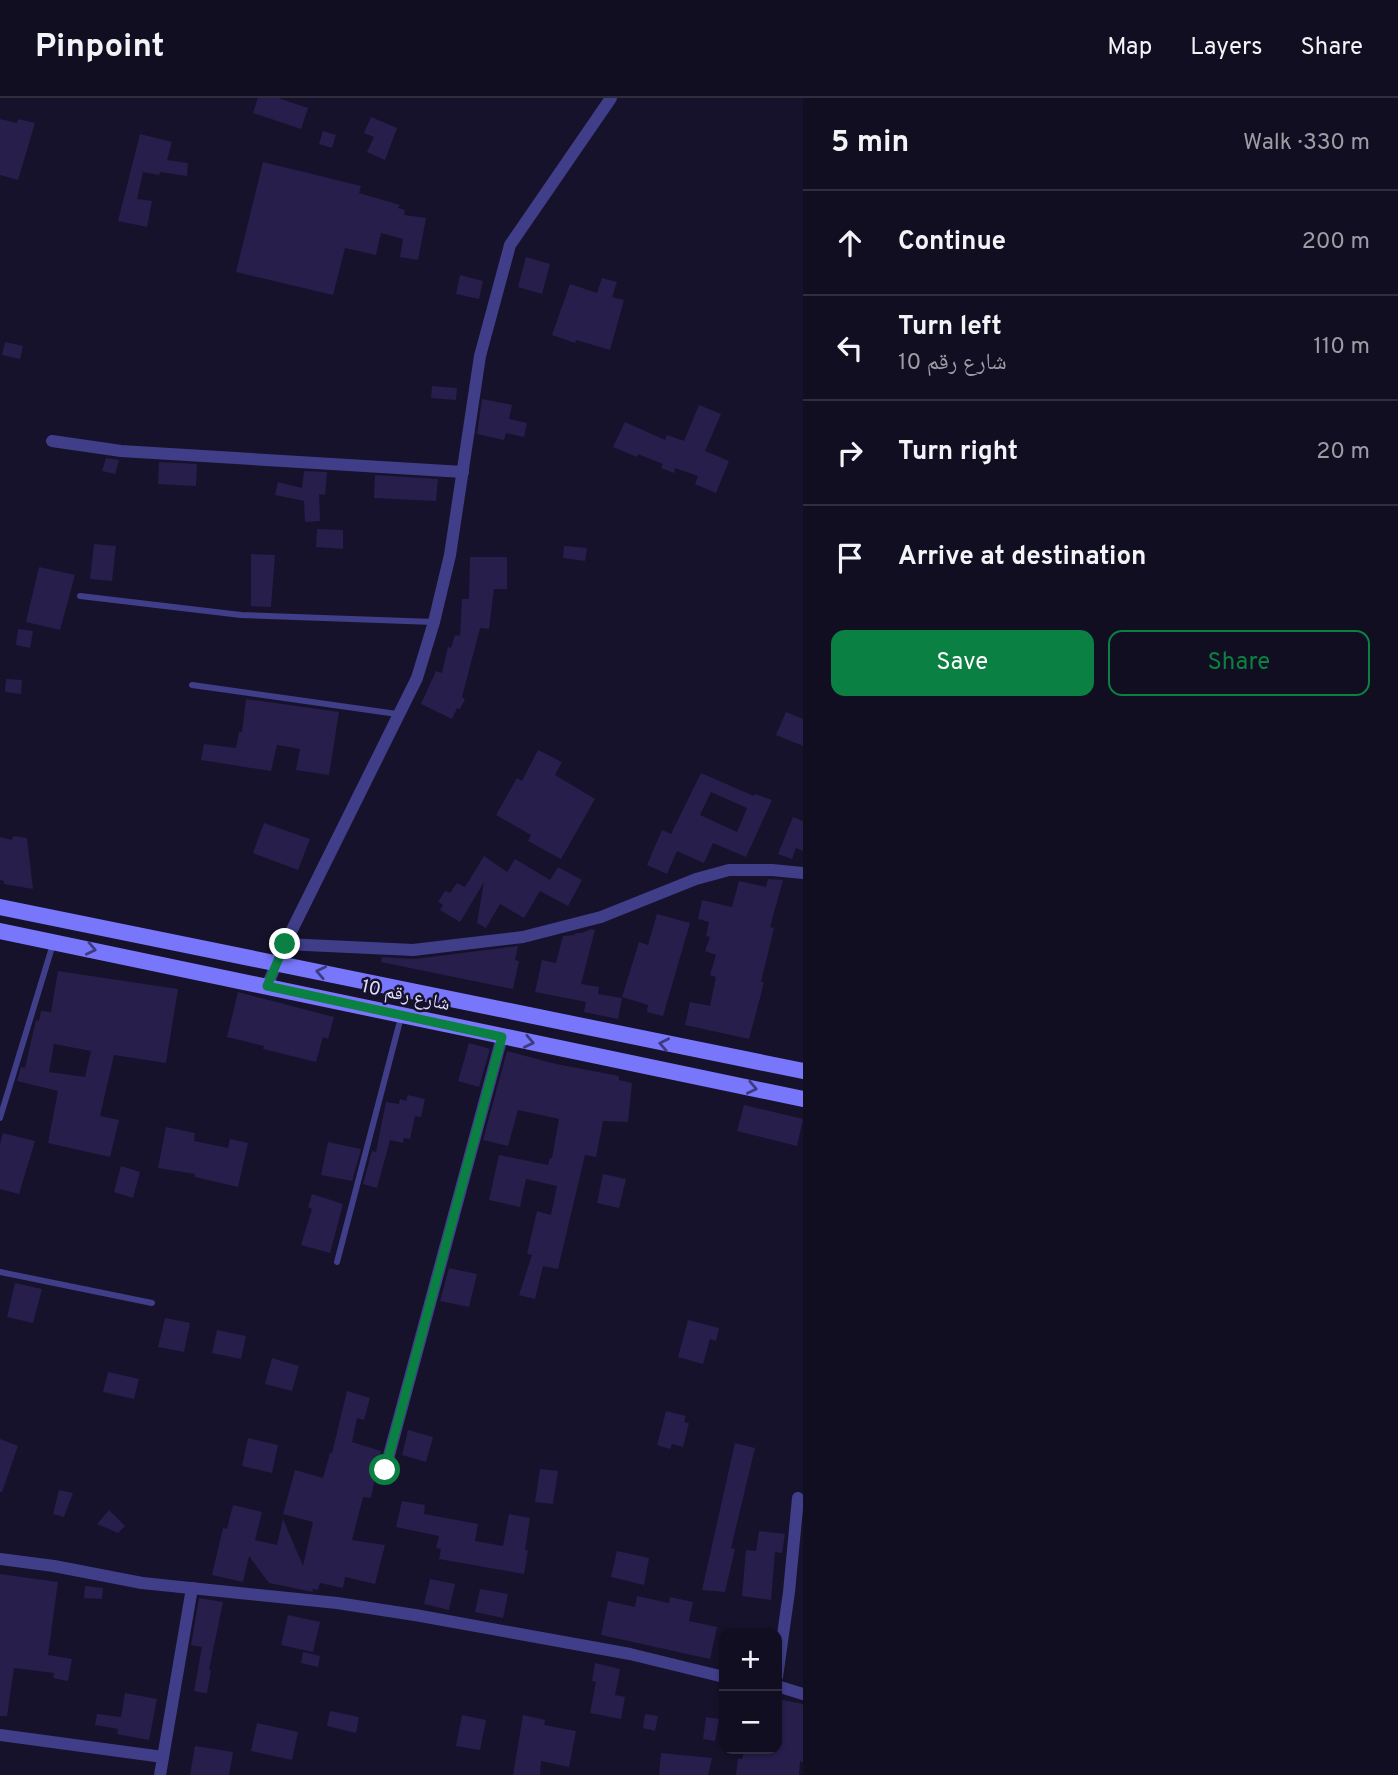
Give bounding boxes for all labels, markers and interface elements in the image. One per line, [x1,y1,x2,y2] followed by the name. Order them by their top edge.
[35,27,164,69] text: Pinpoint
[1107,33,1152,63] text: Map
[1190,33,1262,63] text: Layers
[1300,33,1363,63] text: Share
[831,125,909,162] text: 5 min
[1243,129,1370,158] text: Walk · 330 m
[831,224,869,262] icon: ahead
[898,226,1006,259] text: Continue
[1302,228,1370,257] text: 200 m
[898,311,1002,344] text: Turn left
[831,329,869,367] icon: left
[1313,333,1370,362] text: 110 m
[898,349,1007,378] text: شارع رقم 10
[831,434,869,472] icon: right
[898,436,1018,469] text: Turn right
[1316,438,1370,467] text: 20 m
[831,539,869,577] icon: arrive
[898,541,1146,574] text: Arrive at destination
[831,630,1094,696] button: Save
[1108,630,1370,696] button: Share
[269,928,300,959] route end
[85,941,97,956] one-way arrow
[315,965,327,980] one-way arrow
[359,975,452,1017] street label: شارع رقم 10
[523,1034,535,1049] one-way arrow
[658,1037,670,1052] one-way arrow
[746,1079,758,1094] one-way arrow
[369,1454,400,1485] route start
[719,1628,782,1754] map controls
[719,1628,782,1691] button: +
[719,1691,782,1754] button: −

